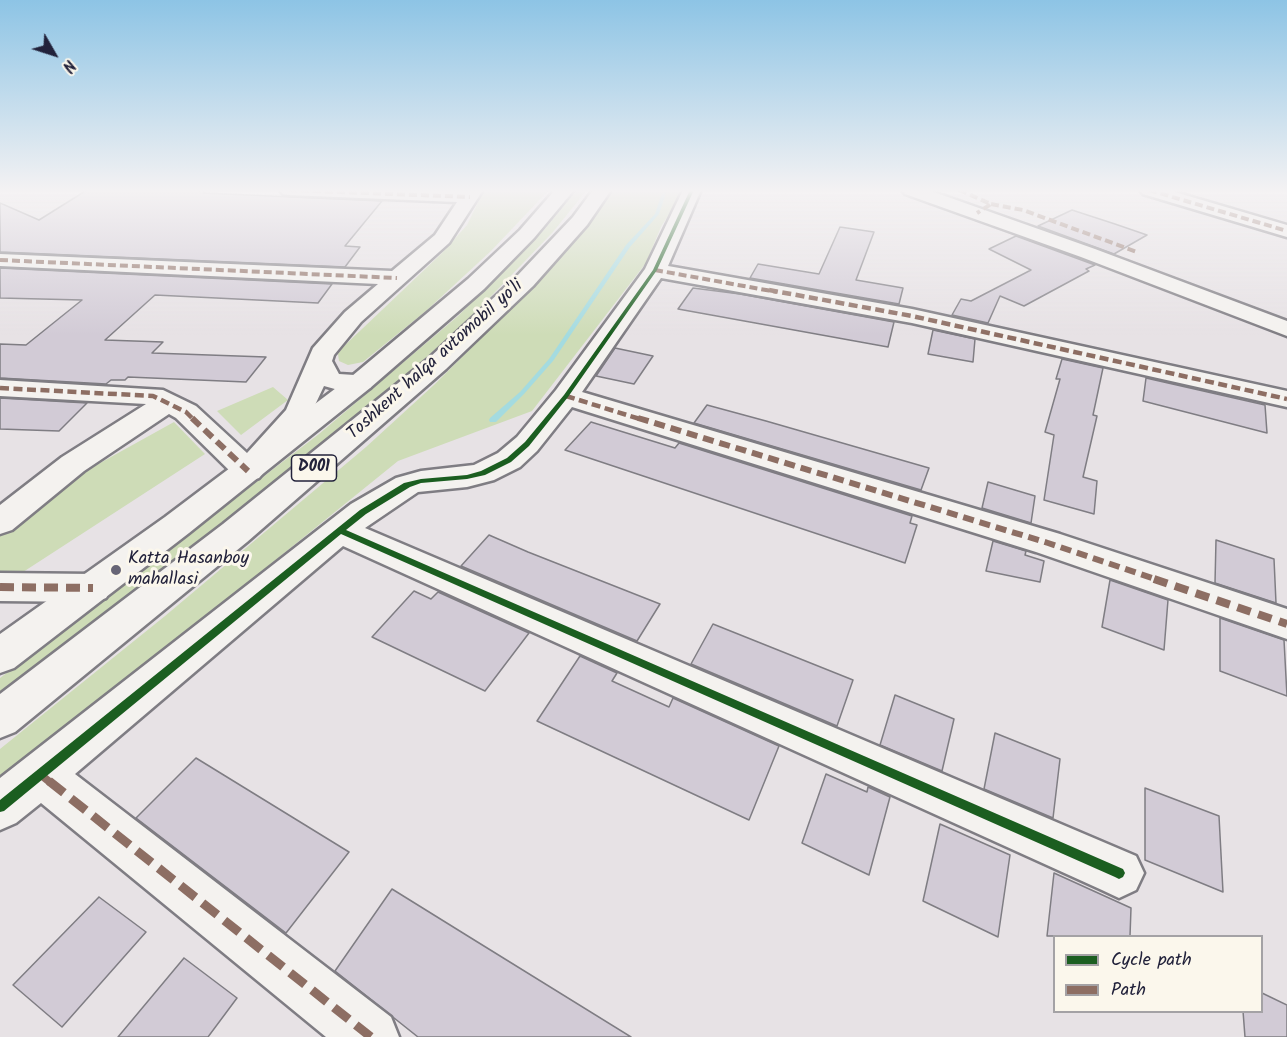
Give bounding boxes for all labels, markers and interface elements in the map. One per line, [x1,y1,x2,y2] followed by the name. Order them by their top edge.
[24,24,84,84] north arrow
[55,54,81,77] text: N
[344,276,528,446] street label: Toshkent halqa avtomobil yo'li
[292,455,336,481] road number: D001
[128,549,249,592] place label: Katta Hasanboy mahallasi
[109,563,123,577] marker: Katta Hasanboy mahallasi
[1053,935,1263,1013] legend
[1111,946,1192,975] text: Cycle path
[1111,976,1146,1005] text: Path

